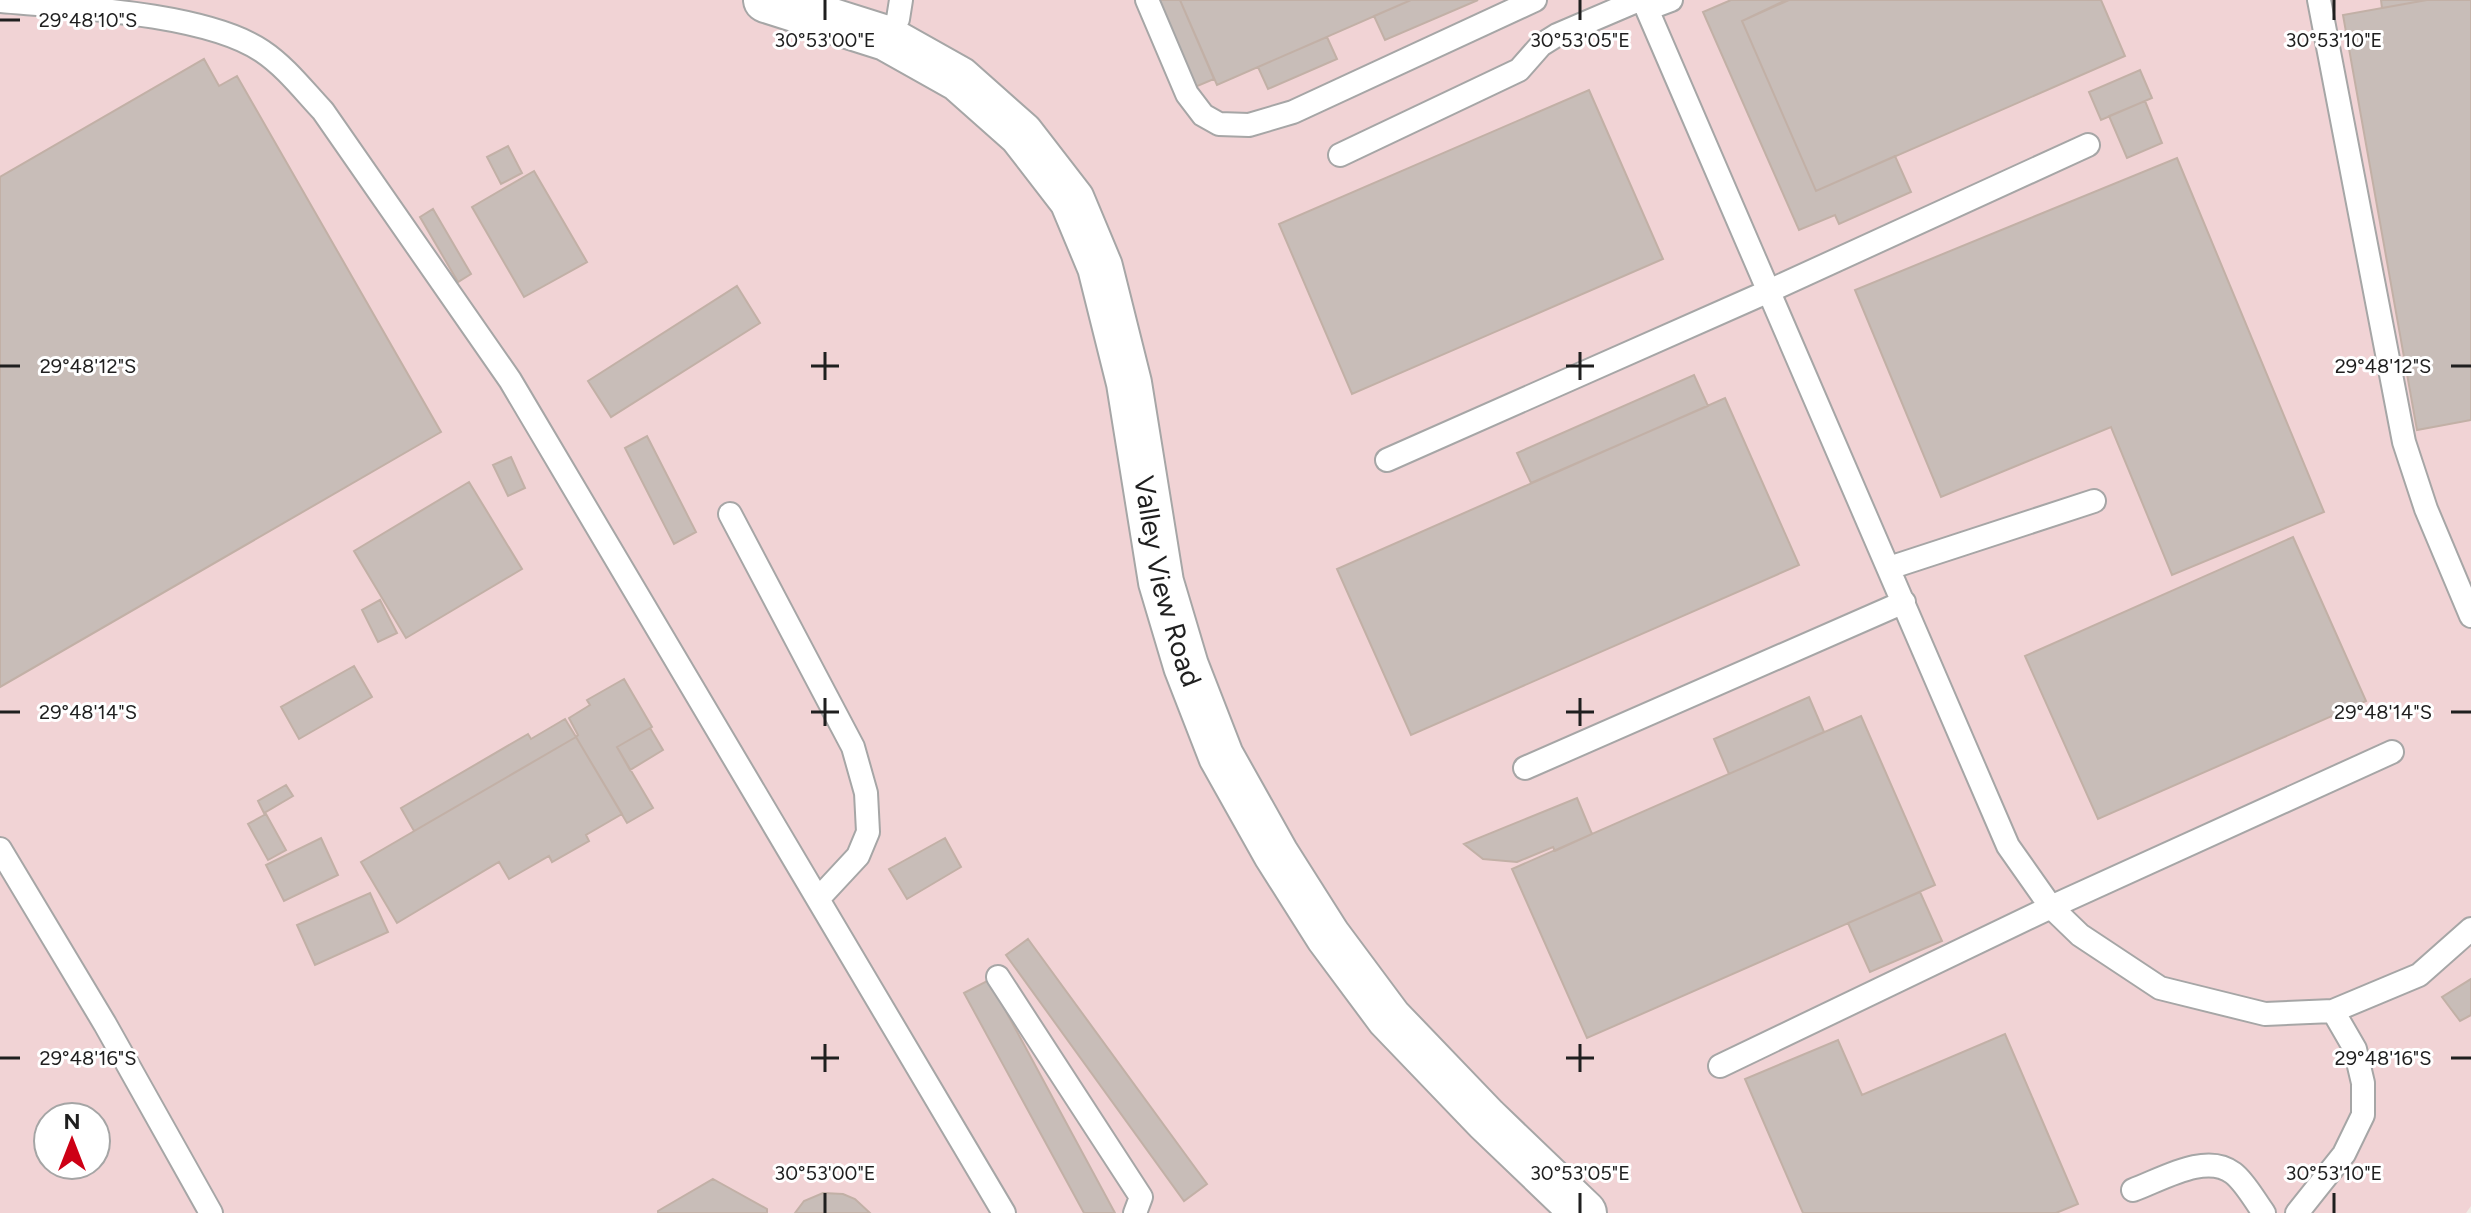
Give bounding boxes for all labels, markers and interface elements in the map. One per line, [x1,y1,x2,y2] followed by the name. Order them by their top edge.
[39,8,137,32] text: 29°48'10"S
[774,28,876,52] text: 30°53'00"E
[1530,28,1630,52] text: 30°53'05"E
[2286,28,2382,52] text: 30°53'10"E
[40,354,136,378] text: 29°48'12"S
[2335,354,2431,378] text: 29°48'12"S
[1127,473,1209,691] street label: Valley View Road
[39,700,137,724] text: 29°48'14"S
[2334,700,2432,724] text: 29°48'14"S
[40,1046,136,1070] text: 29°48'16"S
[2335,1046,2431,1070] text: 29°48'16"S
[32,1101,112,1181] north arrow
[63,1108,81,1135] text: N
[774,1161,876,1185] text: 30°53'00"E
[1530,1161,1630,1185] text: 30°53'05"E
[2286,1161,2382,1185] text: 30°53'10"E

